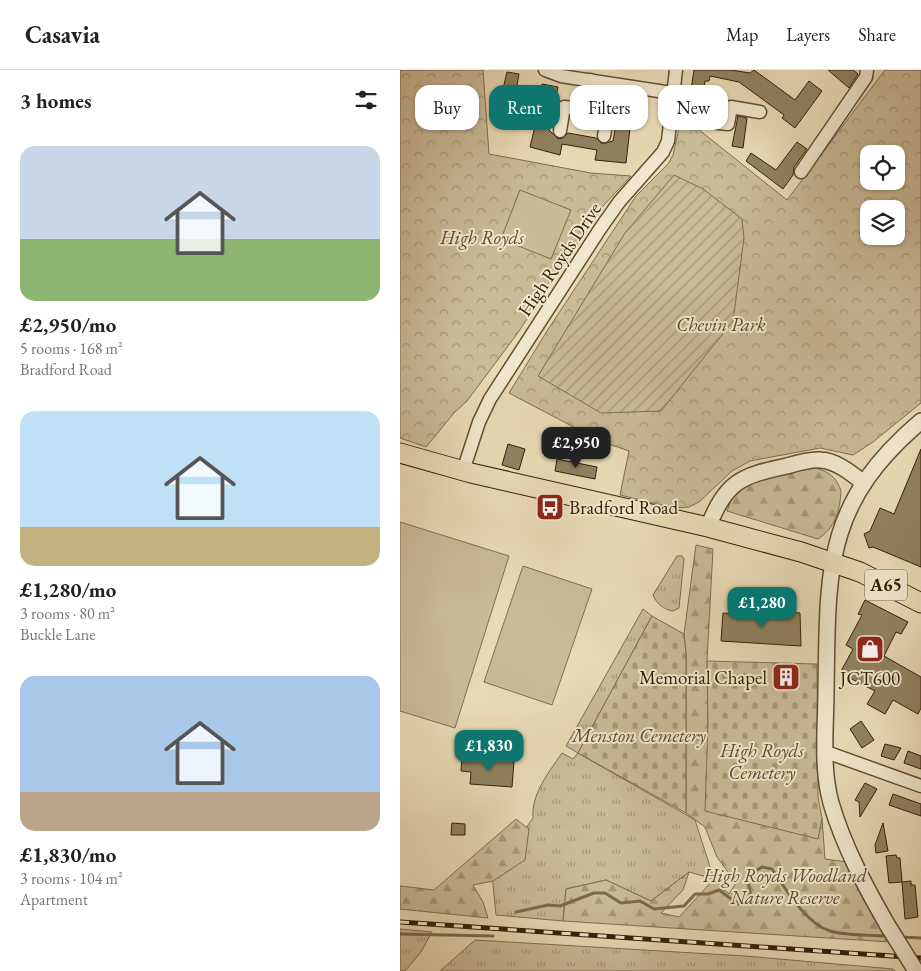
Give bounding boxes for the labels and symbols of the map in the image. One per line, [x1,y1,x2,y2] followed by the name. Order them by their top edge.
[512,197,607,321] street label: High Royds Drive
[439,225,524,250] park label: High Royds
[676,312,766,337] park label: Chevin Park
[535,426,617,469] pin: £2,950
[535,492,565,522] bus stop icon: Bradford Road
[569,495,679,520] place label: Bradford Road
[865,570,907,600] road number: A65
[721,586,803,629] pin: £1,280
[855,634,885,664] shop icon: JCT600
[771,662,801,692] building icon: Memorial Chapel
[639,665,767,690] place label: Memorial Chapel
[838,666,900,691] place label: JCT600
[571,723,706,748] park label: Menston Cemetery
[448,730,530,772] pin: £1,830
[719,738,804,785] park label: High Royds Cemetery
[702,863,867,910] park label: High Royds Woodland Nature Reserve

